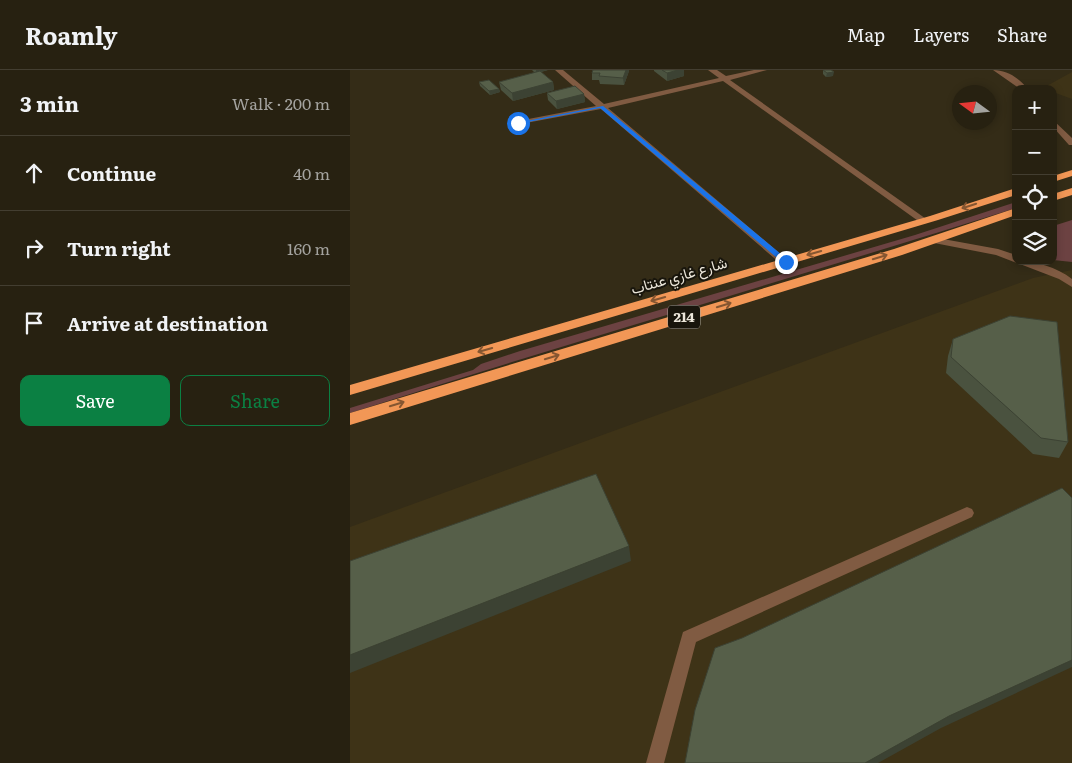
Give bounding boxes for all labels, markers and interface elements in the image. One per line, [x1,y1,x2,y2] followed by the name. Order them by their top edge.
[25,17,118,52] text: Roamly
[847,21,885,48] text: Map
[913,21,969,48] text: Layers
[997,21,1047,48] text: Share
[952,85,997,130] north arrow
[1012,85,1057,265] map controls
[1012,85,1057,130] button: +
[20,87,79,118] text: 3 min
[232,91,330,115] text: Walk · 200 m
[507,112,530,135] route start
[1012,130,1057,175] button: −
[20,159,48,187] icon: ahead
[67,159,156,187] text: Continue
[293,161,330,185] text: 40 m
[1012,175,1057,220] button: locate
[962,202,978,212] one-way arrow
[1012,220,1057,265] button: layers
[20,234,48,262] icon: right
[67,234,171,262] text: Turn right
[287,236,330,260] text: 160 m
[806,249,822,259] one-way arrow
[628,250,730,302] street label: شارع غازي عنتاب
[775,251,798,274] route end
[871,252,887,262] one-way arrow
[650,295,666,305] one-way arrow
[716,299,732,309] one-way arrow
[668,306,700,328] road number: 214
[20,309,48,337] icon: arrive
[67,309,268,337] text: Arrive at destination
[478,346,494,356] one-way arrow
[544,352,560,362] one-way arrow
[20,375,170,426] button: Save
[180,375,330,426] button: Share
[388,399,404,409] one-way arrow

